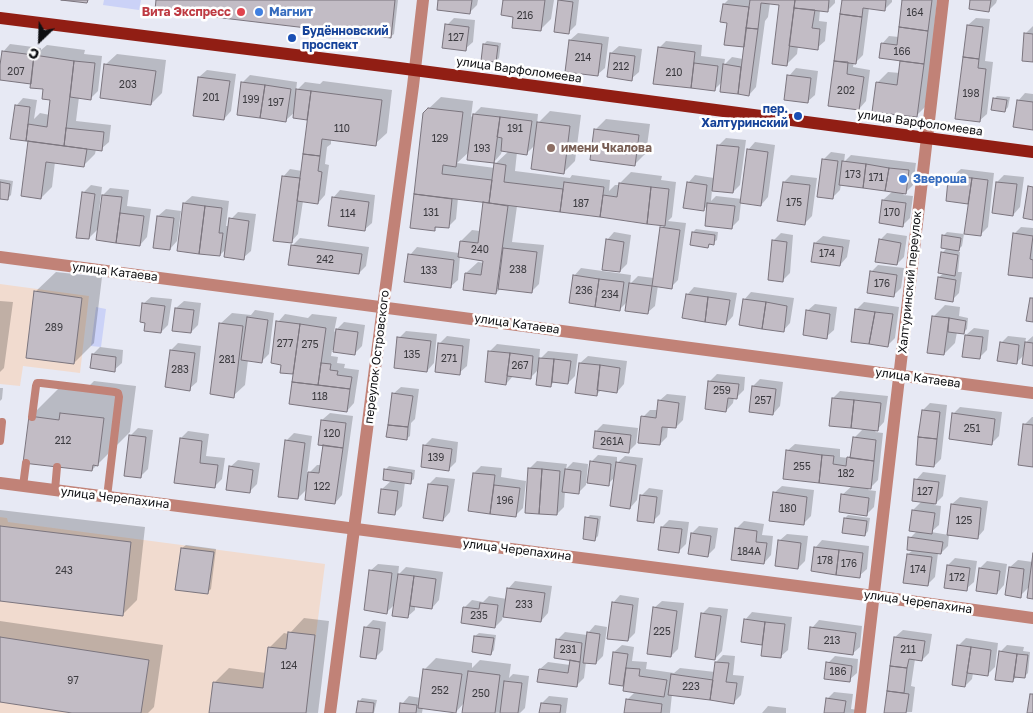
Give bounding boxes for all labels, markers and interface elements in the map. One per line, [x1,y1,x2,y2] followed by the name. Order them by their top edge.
[142,5,231,19] place label: Вита Экспресс
[269,5,313,19] place label: Магнит
[235,6,247,18] marker: Вита Экспресс
[253,6,265,18] marker: Магнит
[907,7,923,19] house number: 164
[517,10,533,22] house number: 216
[15,15,65,65] north arrow
[302,24,389,52] place label: Будённовский проспект
[286,32,298,44] marker: Будённовский проспект
[448,32,464,44] house number: 127
[26,44,42,64] text: С
[894,46,910,58] house number: 166
[575,52,591,64] house number: 214
[455,54,583,86] street label: улица Варфоломеева
[613,61,629,73] house number: 212
[7,66,25,78] house number: 207
[666,67,682,79] house number: 210
[119,79,137,91] house number: 203
[837,85,855,97] house number: 202
[963,88,979,100] house number: 198
[203,92,219,104] house number: 201
[243,94,259,106] house number: 199
[268,97,284,109] house number: 197
[701,102,788,130] place label: пер. Халтуринский
[856,107,984,139] street label: улица Варфоломеева
[792,110,804,122] marker: пер. Халтуринский
[334,123,350,135] house number: 110
[507,123,523,135] house number: 191
[432,133,448,145] house number: 129
[561,141,652,155] place label: имени Чкалова
[545,142,557,154] marker: имени Чкалова
[474,143,490,155] house number: 193
[845,169,861,181] house number: 173
[869,172,883,184] house number: 171
[913,172,967,186] place label: Звероша
[897,173,909,185] marker: Звероша
[786,197,802,209] house number: 175
[573,198,589,210] house number: 187
[423,207,439,219] house number: 131
[884,207,900,219] house number: 170
[340,208,356,220] house number: 114
[895,210,925,354] street label: Халтуринский переулок
[471,244,489,256] house number: 240
[819,248,835,260] house number: 174
[316,254,334,266] house number: 242
[71,260,159,284] street label: улица Катаева
[509,264,527,276] house number: 238
[421,265,437,277] house number: 133
[874,278,890,290] house number: 176
[575,285,593,297] house number: 236
[362,289,392,425] street label: переулок Островского
[601,289,619,301] house number: 234
[473,311,561,337] street label: улица Катаева
[45,322,63,334] house number: 289
[277,338,293,350] house number: 277
[302,339,318,351] house number: 275
[404,349,420,361] house number: 135
[441,353,457,365] house number: 271
[219,354,235,366] house number: 281
[511,360,529,372] house number: 267
[171,364,189,376] house number: 283
[874,365,962,391] street label: улица Катаева
[713,385,731,397] house number: 259
[312,391,328,403] house number: 118
[755,395,771,407] house number: 257
[964,423,980,435] house number: 251
[324,428,340,440] house number: 120
[55,435,71,447] house number: 212
[600,436,624,448] house number: 261А
[428,452,444,464] house number: 139
[793,461,811,473] house number: 255
[838,468,854,480] house number: 182
[314,481,330,493] house number: 122
[60,484,170,512] street label: улица Черепахина
[917,486,933,498] house number: 127
[497,495,513,507] house number: 196
[779,503,797,515] house number: 180
[956,515,972,527] house number: 125
[462,536,572,564] street label: улица Черепахина
[737,546,761,558] house number: 184А
[817,555,833,567] house number: 178
[841,558,857,570] house number: 176
[910,564,926,576] house number: 174
[55,565,73,577] house number: 243
[949,572,965,584] house number: 172
[863,587,973,617] street label: улица Черепахина
[515,599,533,611] house number: 233
[470,610,488,622] house number: 235
[653,626,671,638] house number: 225
[824,635,840,647] house number: 213
[560,644,576,656] house number: 231
[900,644,916,656] house number: 211
[281,660,297,672] house number: 124
[830,666,846,678] house number: 186
[67,675,79,687] house number: 97
[682,681,700,693] house number: 223
[431,685,449,697] house number: 252
[472,688,490,700] house number: 250

